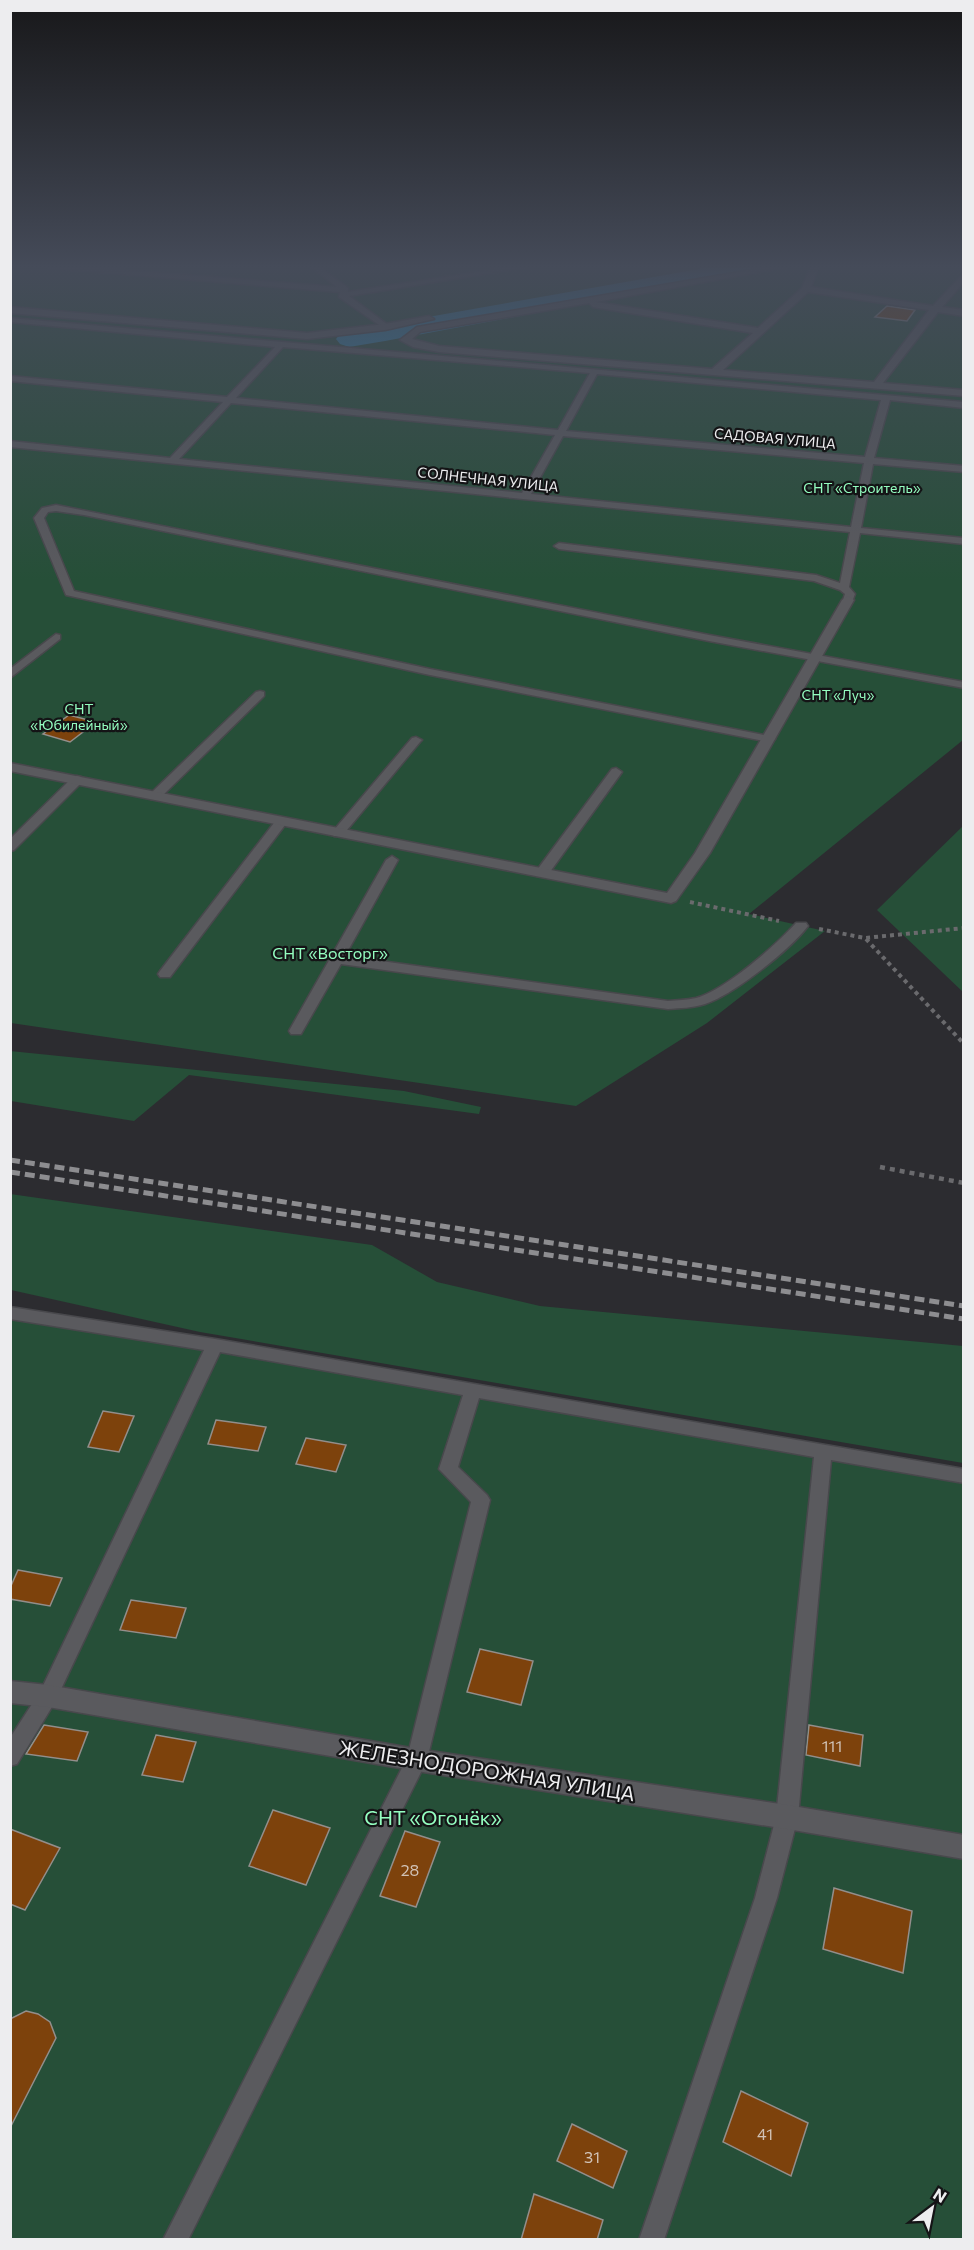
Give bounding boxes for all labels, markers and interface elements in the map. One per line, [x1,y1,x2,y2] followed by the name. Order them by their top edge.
[714,424,837,452] street label: САДОВАЯ УЛИЦА
[417,463,560,495] street label: СОЛНЕЧНАЯ УЛИЦА
[803,479,921,496] park label: СНТ «Строитель»
[802,686,874,703] park label: СНТ «Луч»
[30,700,128,733] park label: СНТ «Юбилейный»
[272,943,388,962] park label: СНТ «Восторг»
[337,1735,637,1805] street label: ЖЕЛЕЗНОДОРОЖНАЯ УЛИЦА
[822,1736,842,1755] house number: 111
[364,1805,502,1829] park label: СНТ «Огонёк»
[401,1860,419,1879] house number: 28
[757,2124,773,2143] house number: 41
[584,2147,600,2166] house number: 31
[902,2178,962,2238] north arrow
[930,2184,950,2206] text: N

